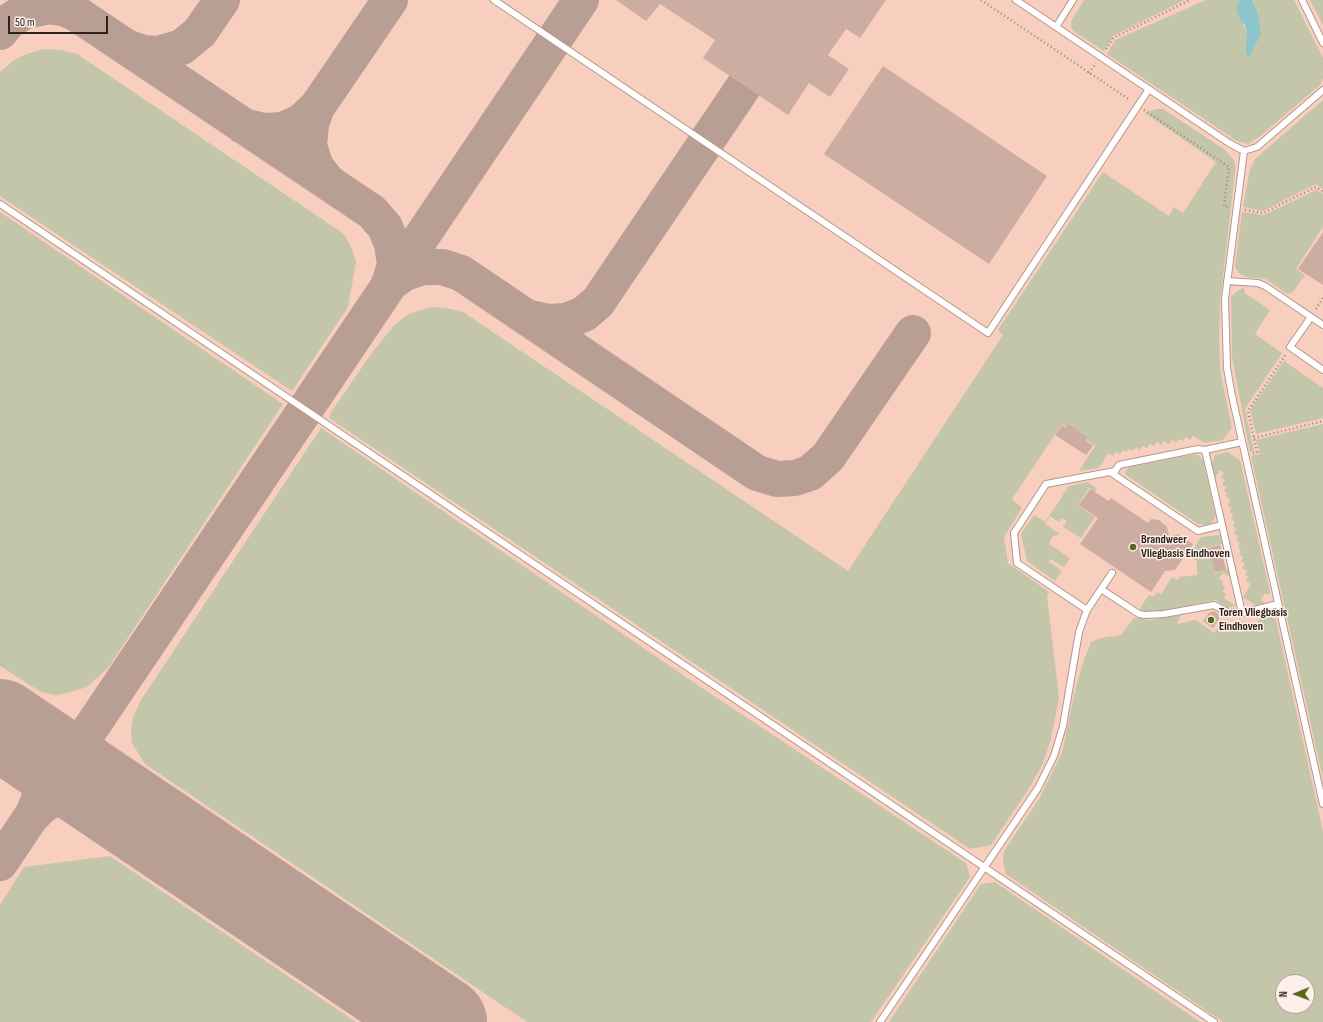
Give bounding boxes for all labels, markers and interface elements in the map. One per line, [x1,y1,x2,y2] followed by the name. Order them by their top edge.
[10,8,110,34] scale bar
[15,15,35,30] text: 50 m
[1141,533,1230,561] place label: Brandweer Vliegbasis Eindhoven
[1128,542,1138,552] marker: Brandweer Vliegbasis Eindhoven
[1219,606,1287,634] place label: Toren Vliegbasis Eindhoven
[1206,615,1216,625] marker: Toren Vliegbasis Eindhoven
[1275,974,1315,1014] north arrow
[1277,991,1290,997] text: N

